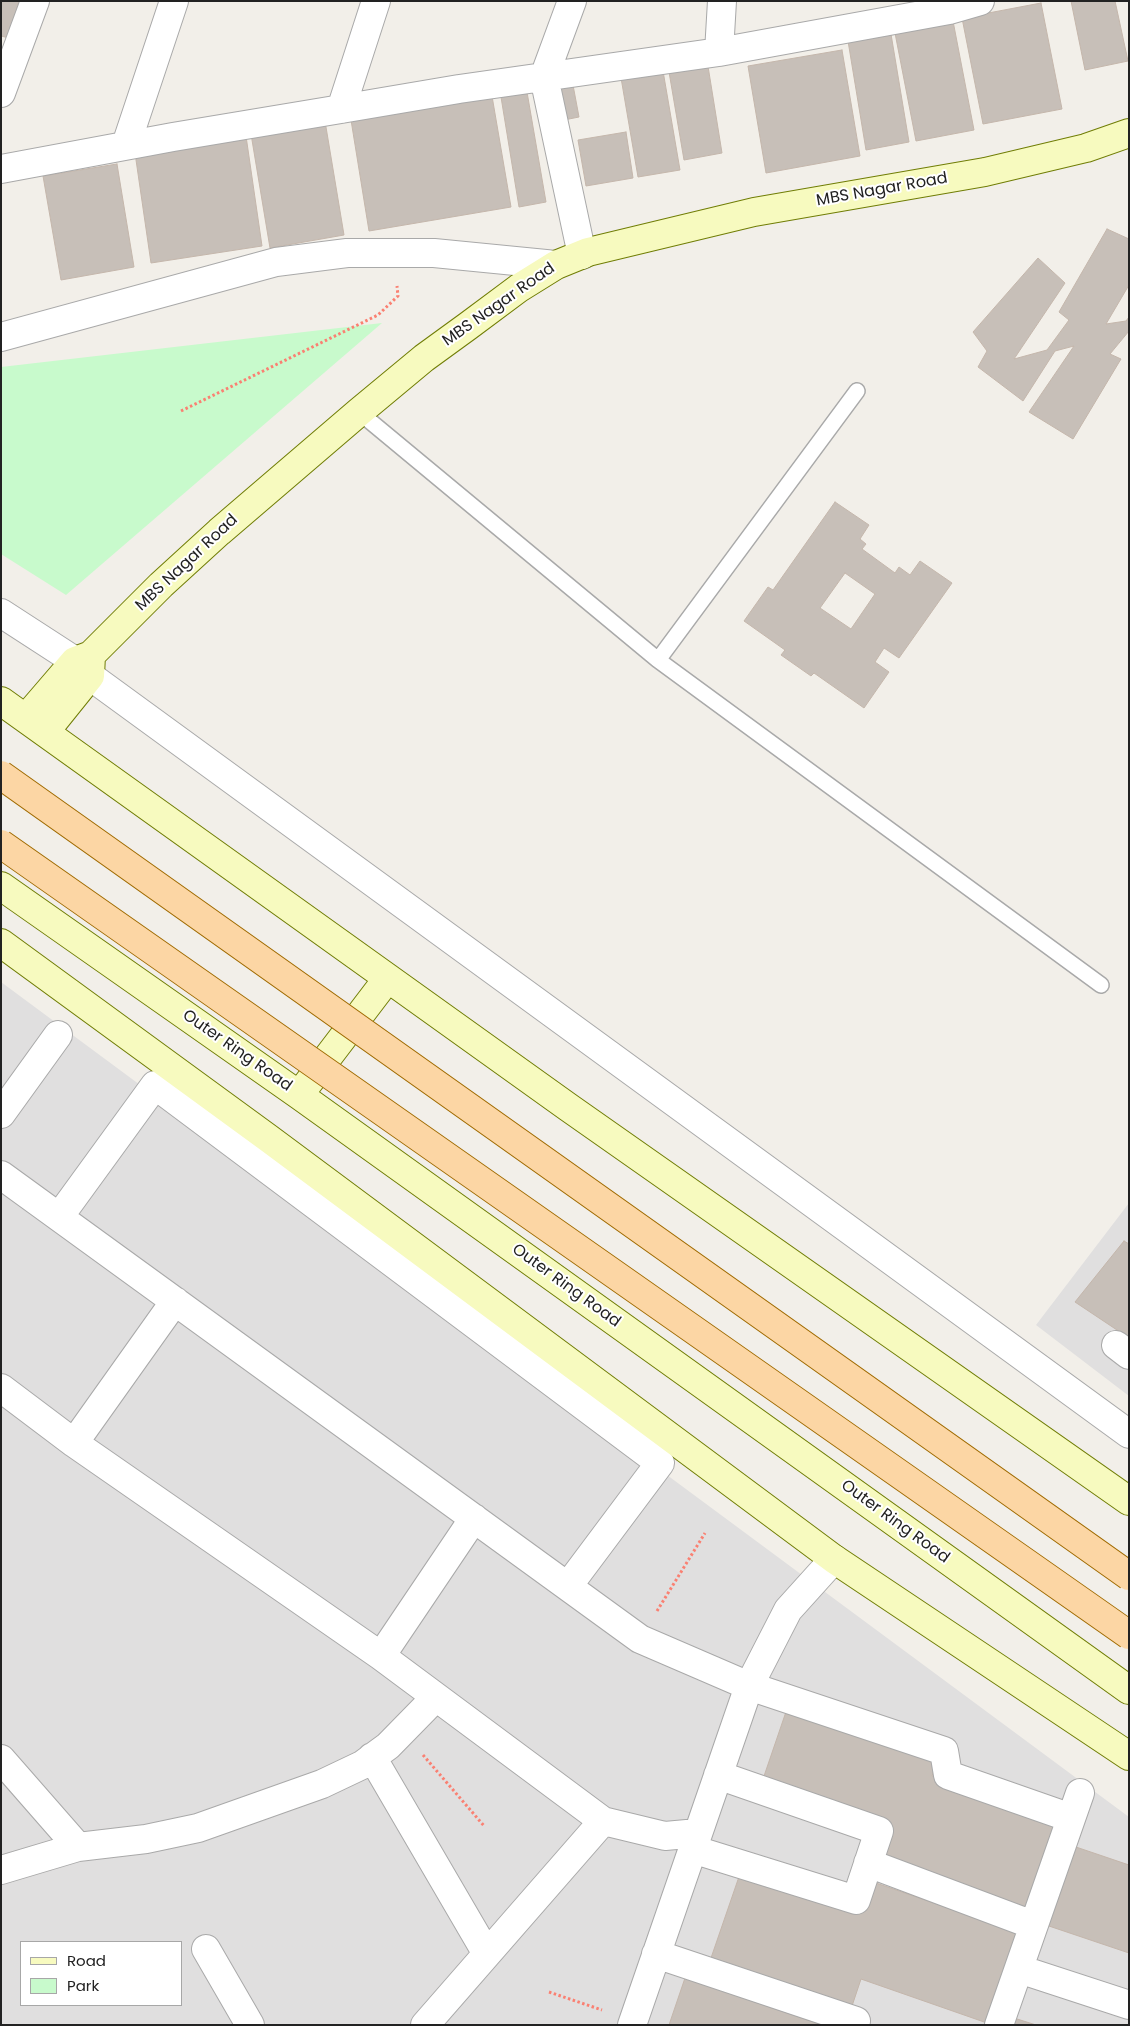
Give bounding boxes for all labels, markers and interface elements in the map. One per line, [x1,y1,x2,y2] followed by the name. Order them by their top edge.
[815,169,949,211] street label: MBS Nagar Road
[439,259,559,351] street label: MBS Nagar Road
[132,511,242,615] street label: MBS Nagar Road
[178,1006,296,1096] street label: Outer Ring Road
[508,1240,624,1332] street label: Outer Ring Road
[837,1476,953,1568] street label: Outer Ring Road
[20,1941,182,2006] legend
[67,1950,106,1971] text: Road
[67,1975,99,1996] text: Park

